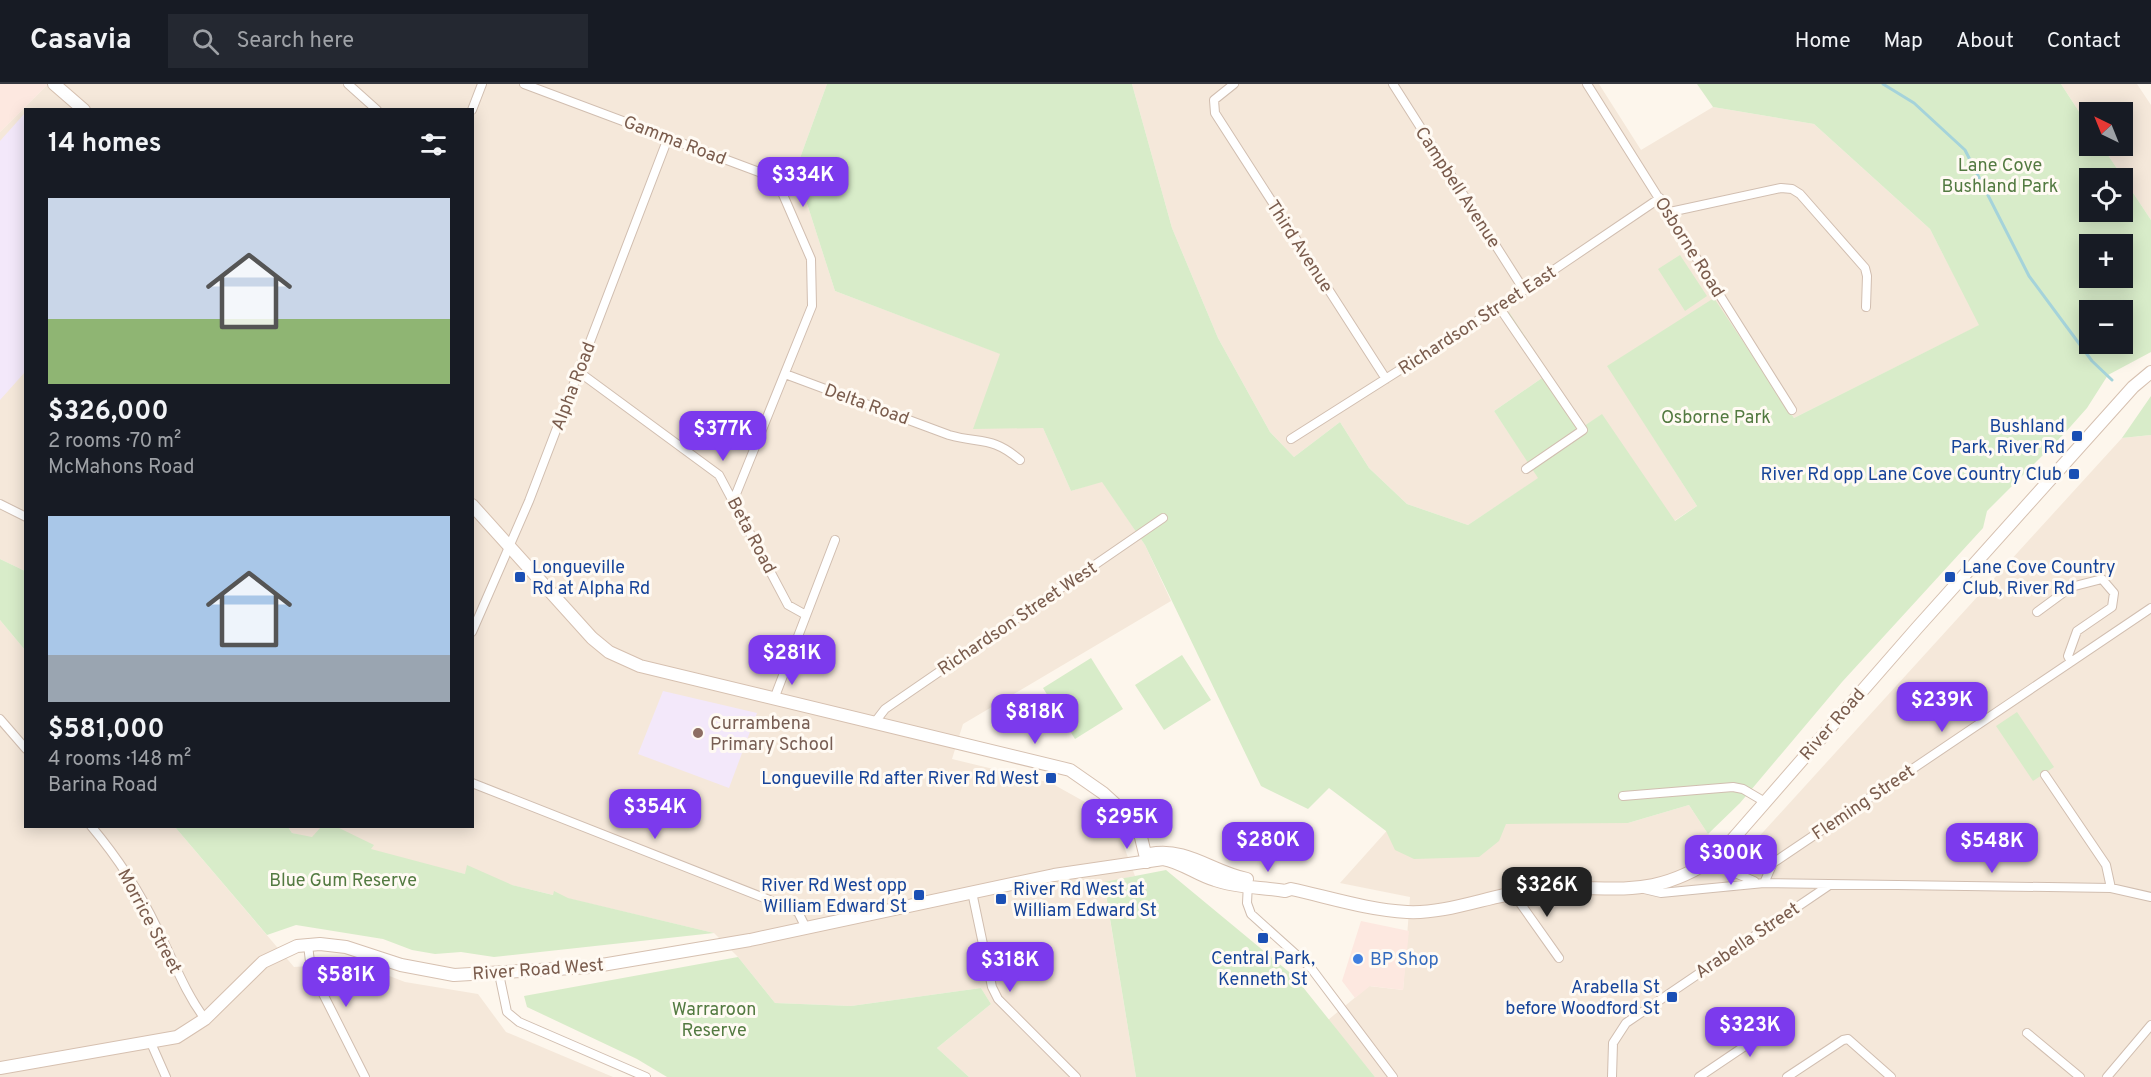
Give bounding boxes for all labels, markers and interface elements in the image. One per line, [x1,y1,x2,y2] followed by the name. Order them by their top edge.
[168,14,588,68] search box
[30,23,132,59] text: Casavia
[189,25,222,58] icon: search
[237,28,354,55] text: Search here
[1795,28,1851,55] text: Home
[1884,28,1923,55] text: Map
[1956,28,2014,55] text: About
[2047,28,2121,55] text: Contact
[2079,102,2133,156] north arrow
[2079,102,2133,354] map controls
[620,111,729,172] street label: Gamma Road
[1409,123,1505,253] street label: Campbell Avenue
[48,128,162,161] text: 14 homes
[417,128,450,161] icon: filters
[1942,155,2058,199] park label: Lane Cove Bushland Park
[761,157,845,208] pin: $334K
[771,163,835,189] text: $334K
[2079,168,2133,222] button: locate
[1649,193,1729,302] street label: Osborne Road
[1260,196,1337,297] street label: Third Avenue
[2079,234,2133,288] button: +
[195,237,303,345] icon: home
[1395,262,1561,381] street label: Richardson Street East
[2079,300,2133,354] button: −
[547,339,602,434] street label: Alpha Road
[821,379,912,431] street label: Delta Road
[48,396,169,429] text: $326,000
[1661,407,1771,430] park label: Osborne Park
[681,411,765,462] pin: $377K
[1951,416,2065,460] place label: Bushland Park, River Rd
[693,417,753,443] text: $377K
[48,429,181,455] text: 2 rooms · 70 m²
[2070,429,2084,443] marker: Bushland Park, River Rd
[48,455,194,481] text: McMahons Road
[1761,464,2062,487] place label: River Rd opp Lane Cove Country Club
[2067,467,2081,481] marker: River Rd opp Lane Cove Country Club
[721,493,780,578] street label: Beta Road
[195,555,303,663] icon: home
[532,557,650,601] place label: Longueville Rd at Alpha Rd
[934,557,1102,681] street label: Richardson Street West
[1962,557,2116,601] place label: Lane Cove Country Club, River Rd
[513,570,527,584] marker: Longueville Rd at Alpha Rd
[1943,570,1957,584] marker: Lane Cove Country Club, River Rd
[750,635,834,686] pin: $281K
[763,641,821,667] text: $281K
[1900,682,1984,733] pin: $239K
[1795,684,1871,766] street label: River Road
[1911,688,1973,714] text: $239K
[993,694,1077,745] pin: $818K
[1005,700,1065,726] text: $818K
[710,713,834,757] place label: Currambena Primary School
[48,714,165,747] text: $581,000
[691,726,705,740] marker: Currambena Primary School
[48,747,191,773] text: 4 rooms · 148 m²
[1808,760,1920,846] street label: Fleming Street
[761,768,1039,791] place label: Longueville Rd after River Rd West
[1044,771,1058,785] marker: Longueville Rd after River Rd West
[48,773,158,799] text: Barina Road
[613,789,697,840] pin: $354K
[623,795,687,821] text: $354K
[1085,799,1169,850] pin: $295K
[1096,805,1158,831] text: $295K
[1226,822,1310,873] pin: $280K
[1950,823,2034,874] pin: $548K
[1236,828,1300,854] text: $280K
[1960,829,2024,855] text: $548K
[1689,835,1773,886] pin: $300K
[1699,841,1763,867] text: $300K
[111,865,186,978] street label: Morrice Street
[1505,867,1589,918] pin: $326K
[269,870,417,893] park label: Blue Gum Reserve
[1516,873,1578,899] text: $326K
[761,875,907,919] place label: River Rd West opp William Edward St
[1013,879,1157,923] place label: River Rd West at William Edward St
[912,888,926,902] marker: River Rd West opp William Edward St
[994,892,1008,906] marker: River Rd West at William Edward St
[1691,898,1804,985] street label: Arabella Street
[1256,931,1270,945] marker: Central Park, Kenneth St
[968,942,1052,993] pin: $318K
[981,948,1039,974] text: $318K
[1211,948,1315,992] place label: Central Park, Kenneth St
[1370,949,1439,972] place label: BP Shop
[1351,952,1365,966] marker: BP Shop
[472,954,605,987] street label: River Road West
[304,957,388,1008] pin: $581K
[317,963,375,989] text: $581K
[1505,977,1660,1021] place label: Arabella St before Woodford St
[1665,990,1679,1004] marker: Arabella St before Woodford St
[672,999,756,1043] park label: Warraroon Reserve
[1708,1007,1792,1058] pin: $323K
[1719,1013,1781,1039] text: $323K

